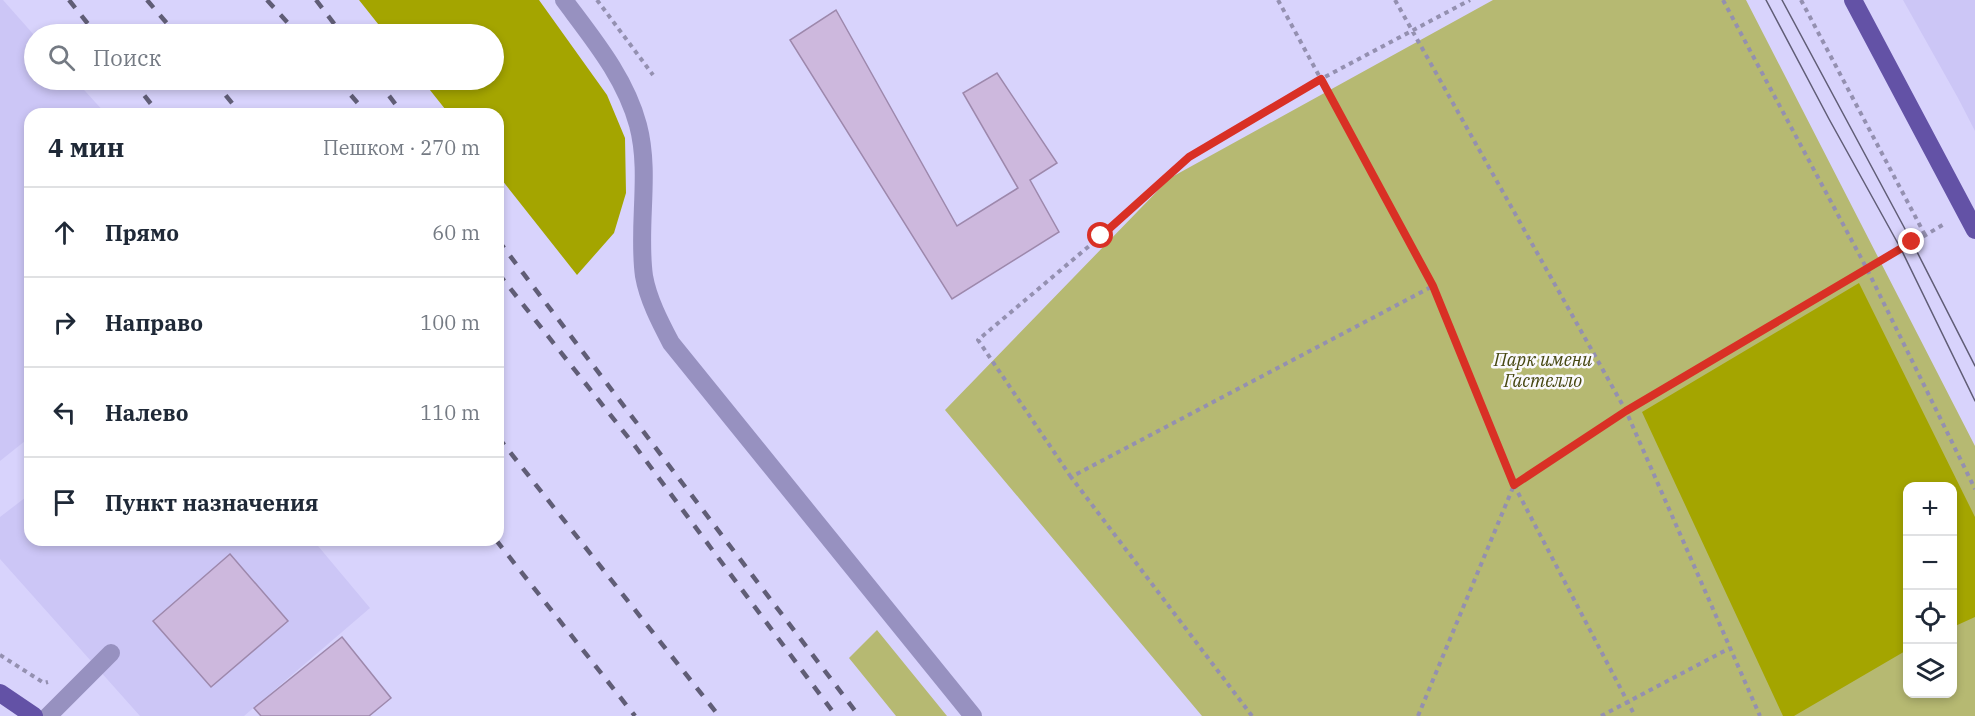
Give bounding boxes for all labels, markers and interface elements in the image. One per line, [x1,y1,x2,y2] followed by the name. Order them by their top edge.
[24,24,504,90] search box
[45,41,78,74] icon: search
[93,43,161,72] text: Поиск
[48,130,124,164] text: 4 мин
[323,134,480,161] text: Пешком · 270 m
[48,216,81,249] icon: ahead
[105,218,179,247] text: Прямо
[432,219,480,246] text: 60 m
[1087,222,1113,248] route start
[1898,228,1924,254] route end
[48,306,81,339] icon: right
[105,308,203,337] text: Направо
[420,309,480,336] text: 100 m
[1493,348,1593,392] park label: Парк имени Гастелло
[48,396,81,429] icon: left
[105,398,189,427] text: Налево
[420,399,480,426] text: 110 m
[1903,482,1957,698] map controls
[1903,482,1957,536] button: +
[48,486,81,519] icon: arrive
[105,488,319,517] text: Пункт назначения
[1903,536,1957,590] button: −
[1903,590,1957,644] button: locate
[1903,644,1957,698] button: layers

